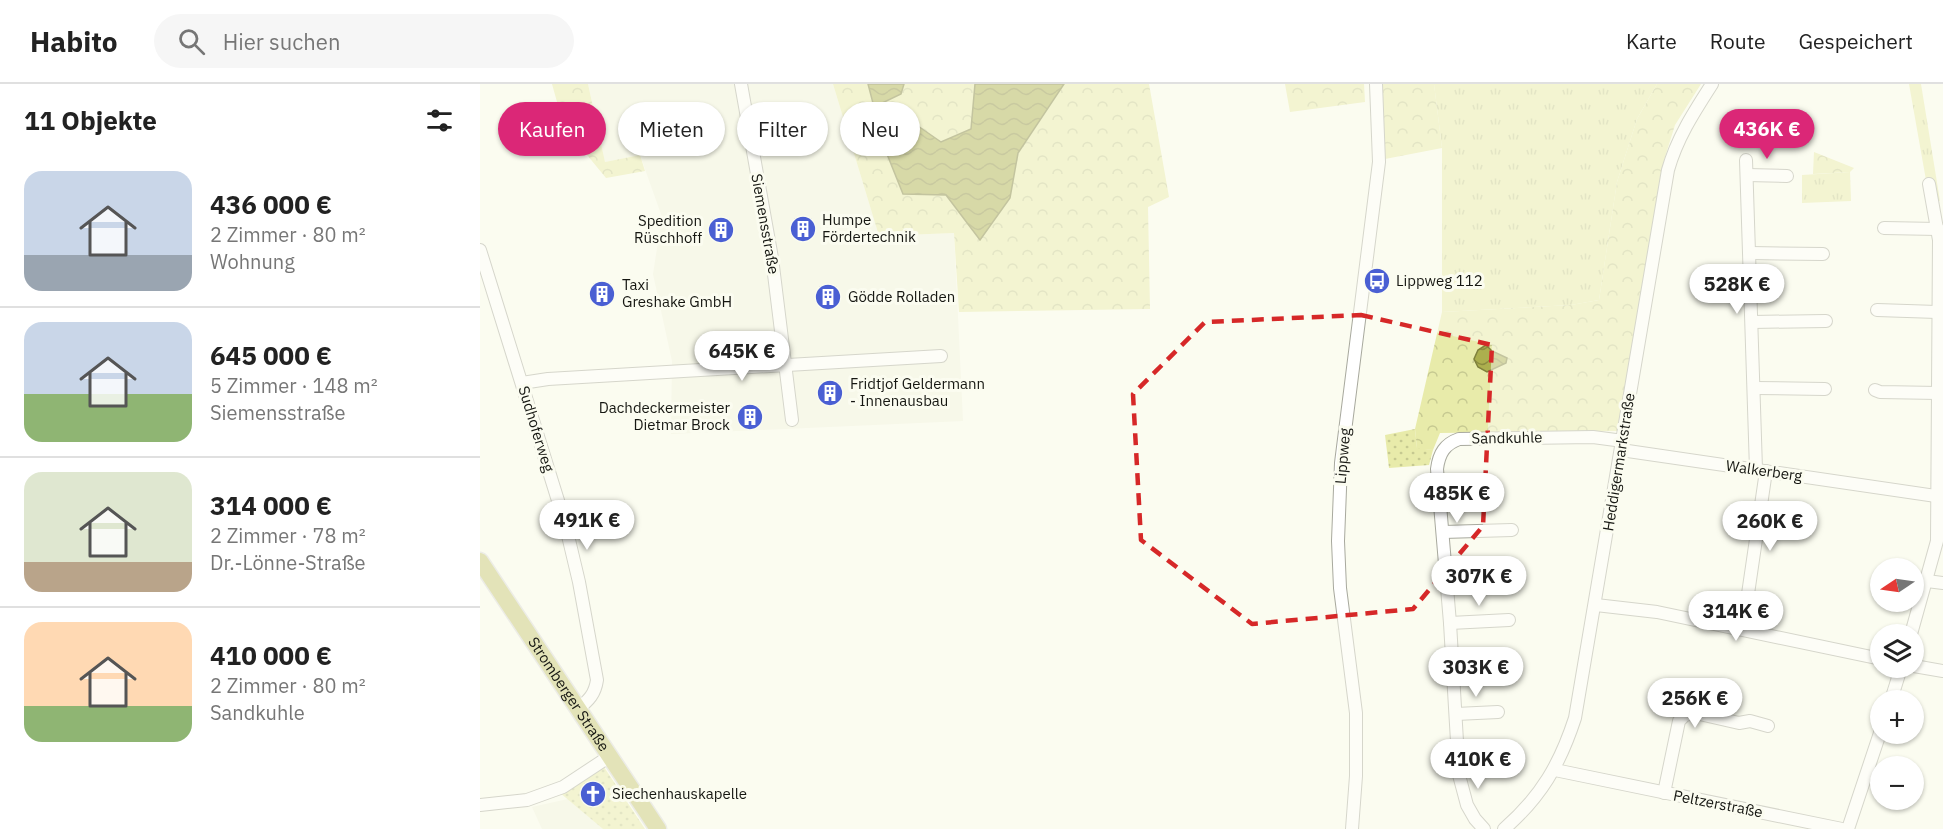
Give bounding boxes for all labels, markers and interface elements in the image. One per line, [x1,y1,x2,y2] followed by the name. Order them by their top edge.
[154,14,574,68] search box
[30,23,118,60] text: Habito
[175,25,208,58] icon: search
[223,27,340,56] text: Hier suchen
[1626,27,1677,55] text: Karte
[1710,27,1766,55] text: Route
[1799,27,1913,55] text: Gespeichert
[498,102,606,156] chip: Kaufen
[618,102,725,156] chip: Mieten
[737,102,828,156] chip: Filter
[840,102,920,156] chip: Neu
[24,103,157,137] text: 11 Objekte
[423,104,456,137] icon: filters
[1718,109,1816,160] pin: 436K €
[1733,115,1801,142] text: 436K €
[747,172,784,276] street label: Siemensstraße
[210,187,332,221] text: 436 000 €
[72,195,144,267] icon: home
[822,210,916,246] place label: Humpe Fördertechnik
[634,211,702,247] place label: Spedition Rüschhoff
[788,214,818,244] building icon: Humpe Fördertechnik
[706,215,736,245] building icon: Spedition Rüschhoff
[210,221,366,248] text: 2 Zimmer · 80 m²
[210,248,295,275] text: Wohnung
[1688,264,1786,315] pin: 528K €
[1362,266,1392,296] bus stop icon: Lippweg 112
[1703,270,1771,297] text: 528K €
[1396,271,1483,290] place label: Lippweg 112
[622,275,732,311] place label: Taxi Greshake GmbH
[587,279,617,309] building icon: Taxi Greshake GmbH
[813,282,843,312] building icon: Gödde Rolladen
[848,287,955,306] place label: Gödde Rolladen
[693,331,791,382] pin: 645K €
[708,337,776,364] text: 645K €
[210,338,332,372] text: 645 000 €
[72,346,144,418] icon: home
[210,372,378,399] text: 5 Zimmer · 148 m²
[850,374,985,410] place label: Fridtjof Geldermann - Innenausbau
[815,378,845,408] building icon: Fridtjof Geldermann - Innenausbau
[514,384,559,474] street label: Sudhoferweg
[1598,391,1639,532] street label: Heddigermarkstraße
[599,398,730,434] place label: Dachdeckermeister Dietmar Brock
[210,399,345,426] text: Siemensstraße
[735,402,765,432] building icon: Dachdeckermeister Dietmar Brock
[1331,427,1354,485] street label: Lippweg
[1471,427,1543,448] street label: Sandkuhle
[1725,456,1803,485] street label: Walkerberg
[1408,473,1506,524] pin: 485K €
[1423,479,1491,506] text: 485K €
[210,488,332,522] text: 314 000 €
[72,496,144,568] icon: home
[538,500,636,551] pin: 491K €
[1721,501,1819,552] pin: 260K €
[553,506,621,533] text: 491K €
[1736,507,1804,534] text: 260K €
[210,522,366,549] text: 2 Zimmer · 78 m²
[210,549,365,576] text: Dr.-Lönne-Straße
[1430,556,1528,607] pin: 307K €
[1870,558,1924,612] north arrow
[1870,558,1924,810] map controls
[1445,562,1513,589] text: 307K €
[1687,591,1785,642] pin: 314K €
[1702,597,1770,624] text: 314K €
[1870,624,1924,678] button: layers
[524,633,614,755] street label: Stromberger Straße
[210,638,332,672] text: 410 000 €
[72,646,144,718] icon: home
[1427,647,1525,698] pin: 303K €
[1442,653,1510,680] text: 303K €
[210,672,366,699] text: 2 Zimmer · 80 m²
[1646,678,1744,729] pin: 256K €
[1661,684,1729,711] text: 256K €
[1870,690,1924,744] button: +
[210,699,305,726] text: Sandkuhle
[1429,739,1527,790] pin: 410K €
[1444,745,1512,772] text: 410K €
[1870,756,1924,810] button: −
[578,779,608,809] church icon: Siechenhauskapelle
[612,784,747,803] place label: Siechenhauskapelle
[1672,786,1764,821] street label: Peltzerstraße

